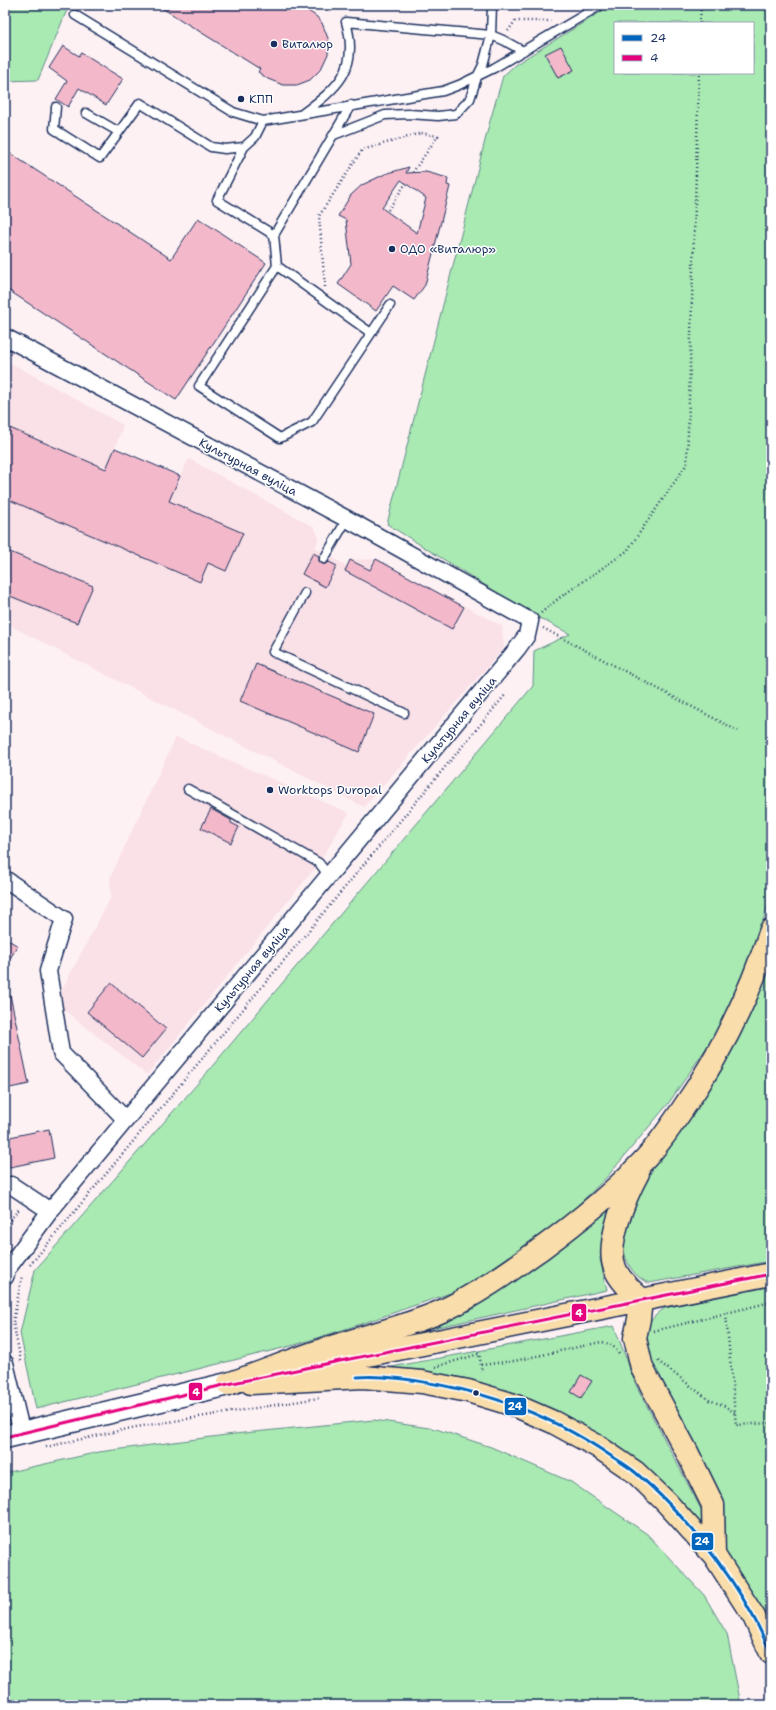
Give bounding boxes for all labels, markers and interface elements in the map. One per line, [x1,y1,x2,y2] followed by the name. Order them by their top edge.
[614,22,754,74] legend
[650,30,666,46] text: 24
[282,36,333,52] place label: Виталюр
[269,39,279,49] marker: Виталюр
[650,50,658,66] text: 4
[249,91,273,107] place label: КПП
[236,94,246,104] marker: КПП
[400,241,496,257] place label: ОДО «Виталюр»
[387,244,397,254] marker: ОДО «Виталюр»
[196,434,300,500] street label: Культурная вуліца
[418,673,501,767] street label: Культурная вуліца
[278,782,382,798] place label: Worktops Duropal
[265,785,275,795] marker: Worktops Duropal
[211,922,294,1016] street label: Культурная вуліца
[571,1303,587,1322] line badge: 4
[575,1306,583,1321] text: 4
[188,1382,203,1401] line badge: 4
[192,1385,200,1400] text: 4
[471,1388,481,1398] unlabelled marker
[504,1397,527,1416] line badge: 24
[508,1399,523,1414] text: 24
[691,1532,714,1551] line badge: 24
[695,1534,710,1549] text: 24

